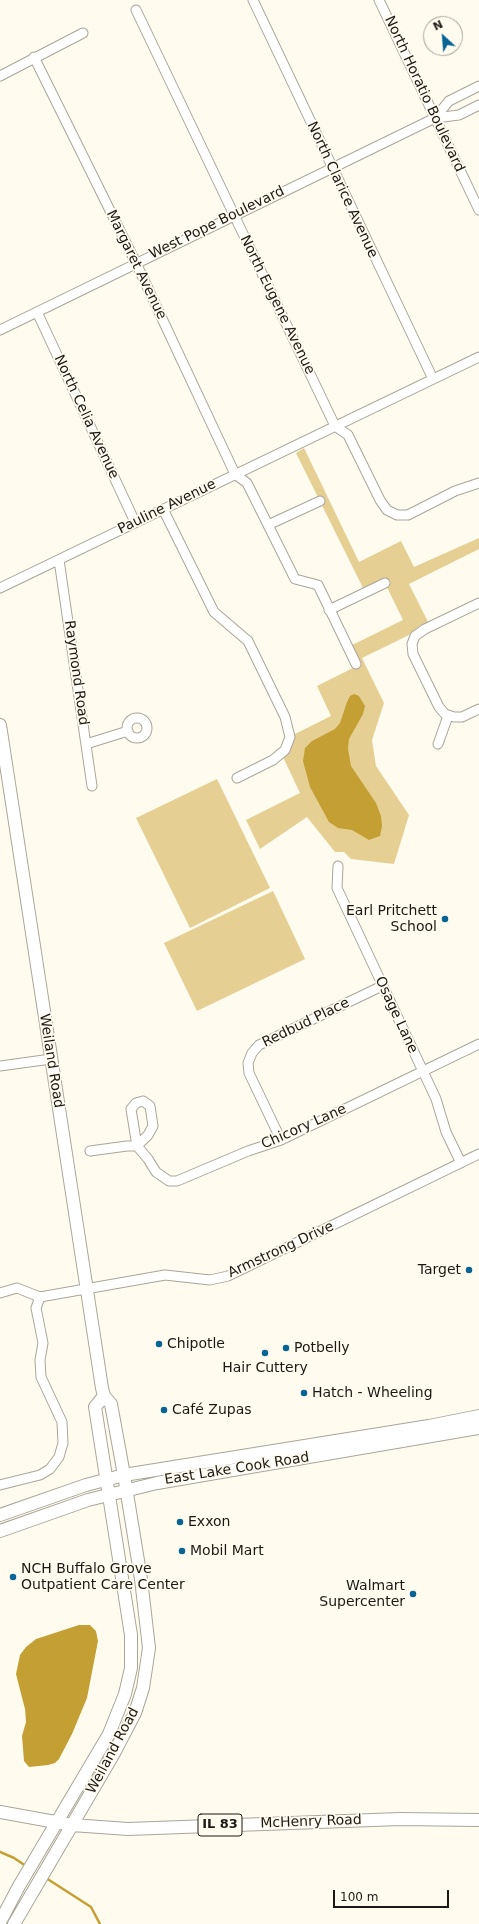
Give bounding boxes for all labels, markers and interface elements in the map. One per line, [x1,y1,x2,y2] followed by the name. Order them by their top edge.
[380,13,468,175] street label: North Horatio Boulevard
[423,16,463,56] north arrow
[303,119,381,261] street label: North Clarice Avenue
[147,183,287,263] street label: West Pope Boulevard
[102,208,170,322] street label: Margaret Avenue
[236,233,318,377] street label: North Eugene Avenue
[50,352,122,482] street label: North Celia Avenue
[115,476,219,538] street label: Pauline Avenue
[60,619,92,727] street label: Raymond Road
[346,903,437,936] place label: Earl Pritchett School
[440,914,450,924] marker: Earl Pritchett School
[371,974,421,1056] street label: Osage Lane
[260,995,352,1051] street label: Redbud Place
[35,1013,67,1109] street label: Weiland Road
[259,1101,349,1153] street label: Chicory Lane
[225,1218,337,1282] street label: Armstrong Drive
[418,1262,461,1278] place label: Target
[464,1265,474,1275] marker: Target
[167,1336,225,1352] place label: Chipotle
[154,1339,164,1349] marker: Chipotle
[294,1340,350,1356] place label: Potbelly
[281,1343,291,1353] marker: Potbelly
[260,1348,270,1358] marker: Hair Cuttery
[222,1360,308,1376] place label: Hair Cuttery
[312,1385,433,1401] place label: Hatch - Wheeling
[299,1388,309,1398] marker: Hatch - Wheeling
[172,1402,252,1418] place label: Café Zupas
[159,1405,169,1415] marker: Café Zupas
[163,1449,311,1489] street label: East Lake Cook Road
[188,1514,230,1530] place label: Exxon
[175,1517,185,1527] marker: Exxon
[190,1543,264,1559] place label: Mobil Mart
[177,1546,187,1556] marker: Mobil Mart
[21,1561,185,1594] place label: NCH Buffalo Grove Outpatient Care Center
[8,1572,18,1582] marker: NCH Buffalo Grove Outpatient Care Center
[319,1578,405,1610] place label: Walmart Supercenter
[408,1589,418,1599] marker: Walmart Supercenter
[83,1705,143,1797] street label: Weiland Road
[260,1812,362,1832] street label: McHenry Road
[198,1814,242,1836] road number: IL 83
[335,1882,451,1908] scale bar
[340,1890,378,1904] text: 100 m

